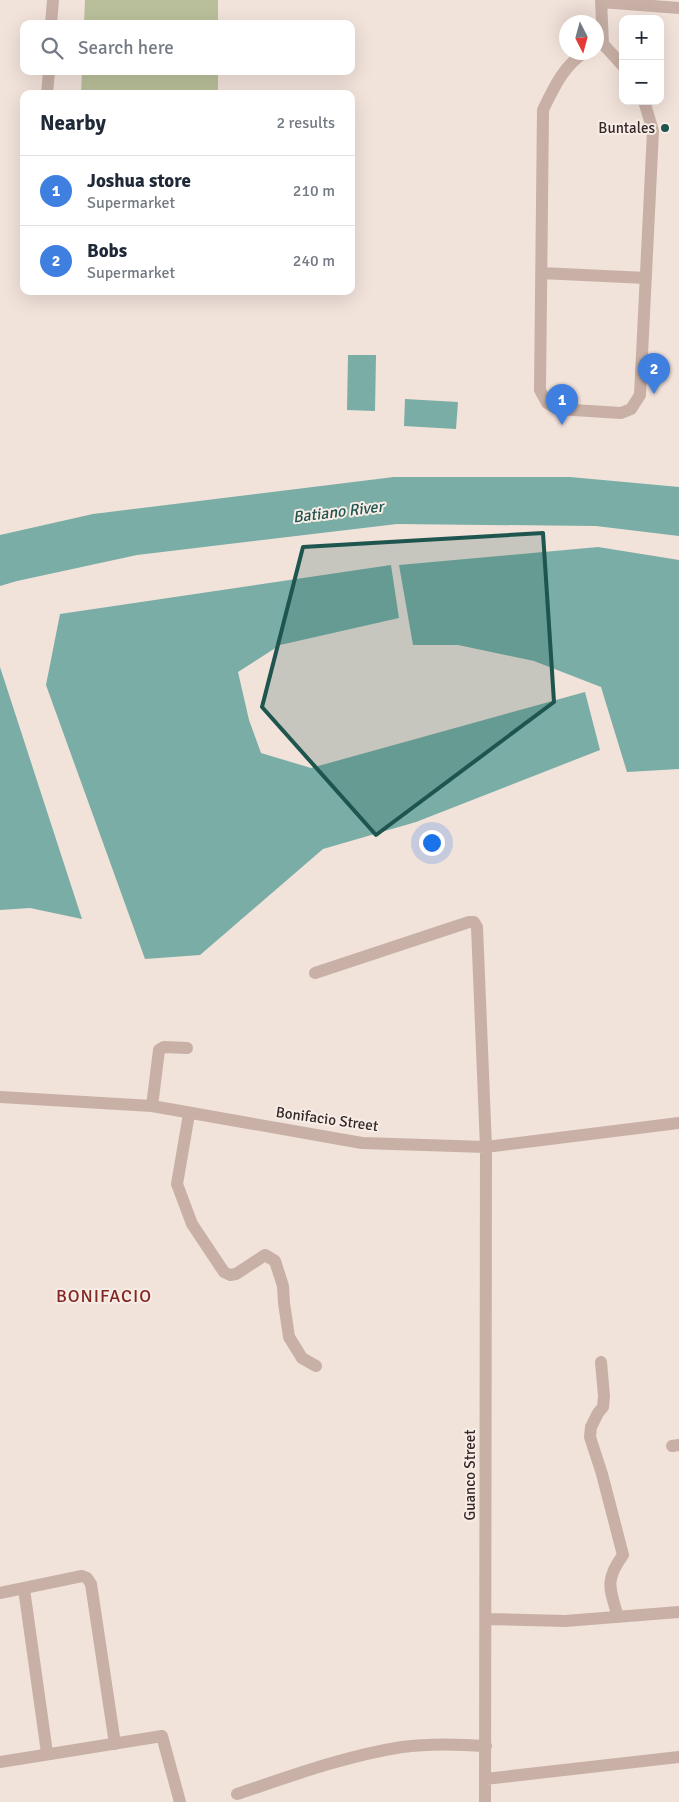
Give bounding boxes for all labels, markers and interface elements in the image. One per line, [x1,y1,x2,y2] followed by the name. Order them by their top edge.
[559,15,604,60] north arrow
[619,15,664,105] map controls
[619,15,664,60] button: +
[20,20,355,75] search box
[38,34,66,62] icon: search
[78,36,174,60] text: Search here
[619,60,664,105] button: −
[40,110,106,136] text: Nearby
[276,113,335,133] text: 2 results
[598,119,655,137] place label: Buntales
[659,122,671,134] marker: Buntales
[87,169,191,193] text: Joshua store
[52,181,60,201] text: 1
[293,181,335,201] text: 210 m
[87,193,175,213] text: Supermarket
[87,239,127,263] text: Bobs
[52,251,60,271] text: 2
[293,251,335,271] text: 240 m
[87,263,175,283] text: Supermarket
[638,353,670,394] pin: 2
[546,384,578,425] pin: 1
[292,496,387,527] water label: Batiano River
[419,830,445,856] your location
[275,1103,379,1135] street label: Bonifacio Street
[56,1285,152,1307] district label: BONIFACIO
[461,1430,479,1520] street label: Guanco Street

